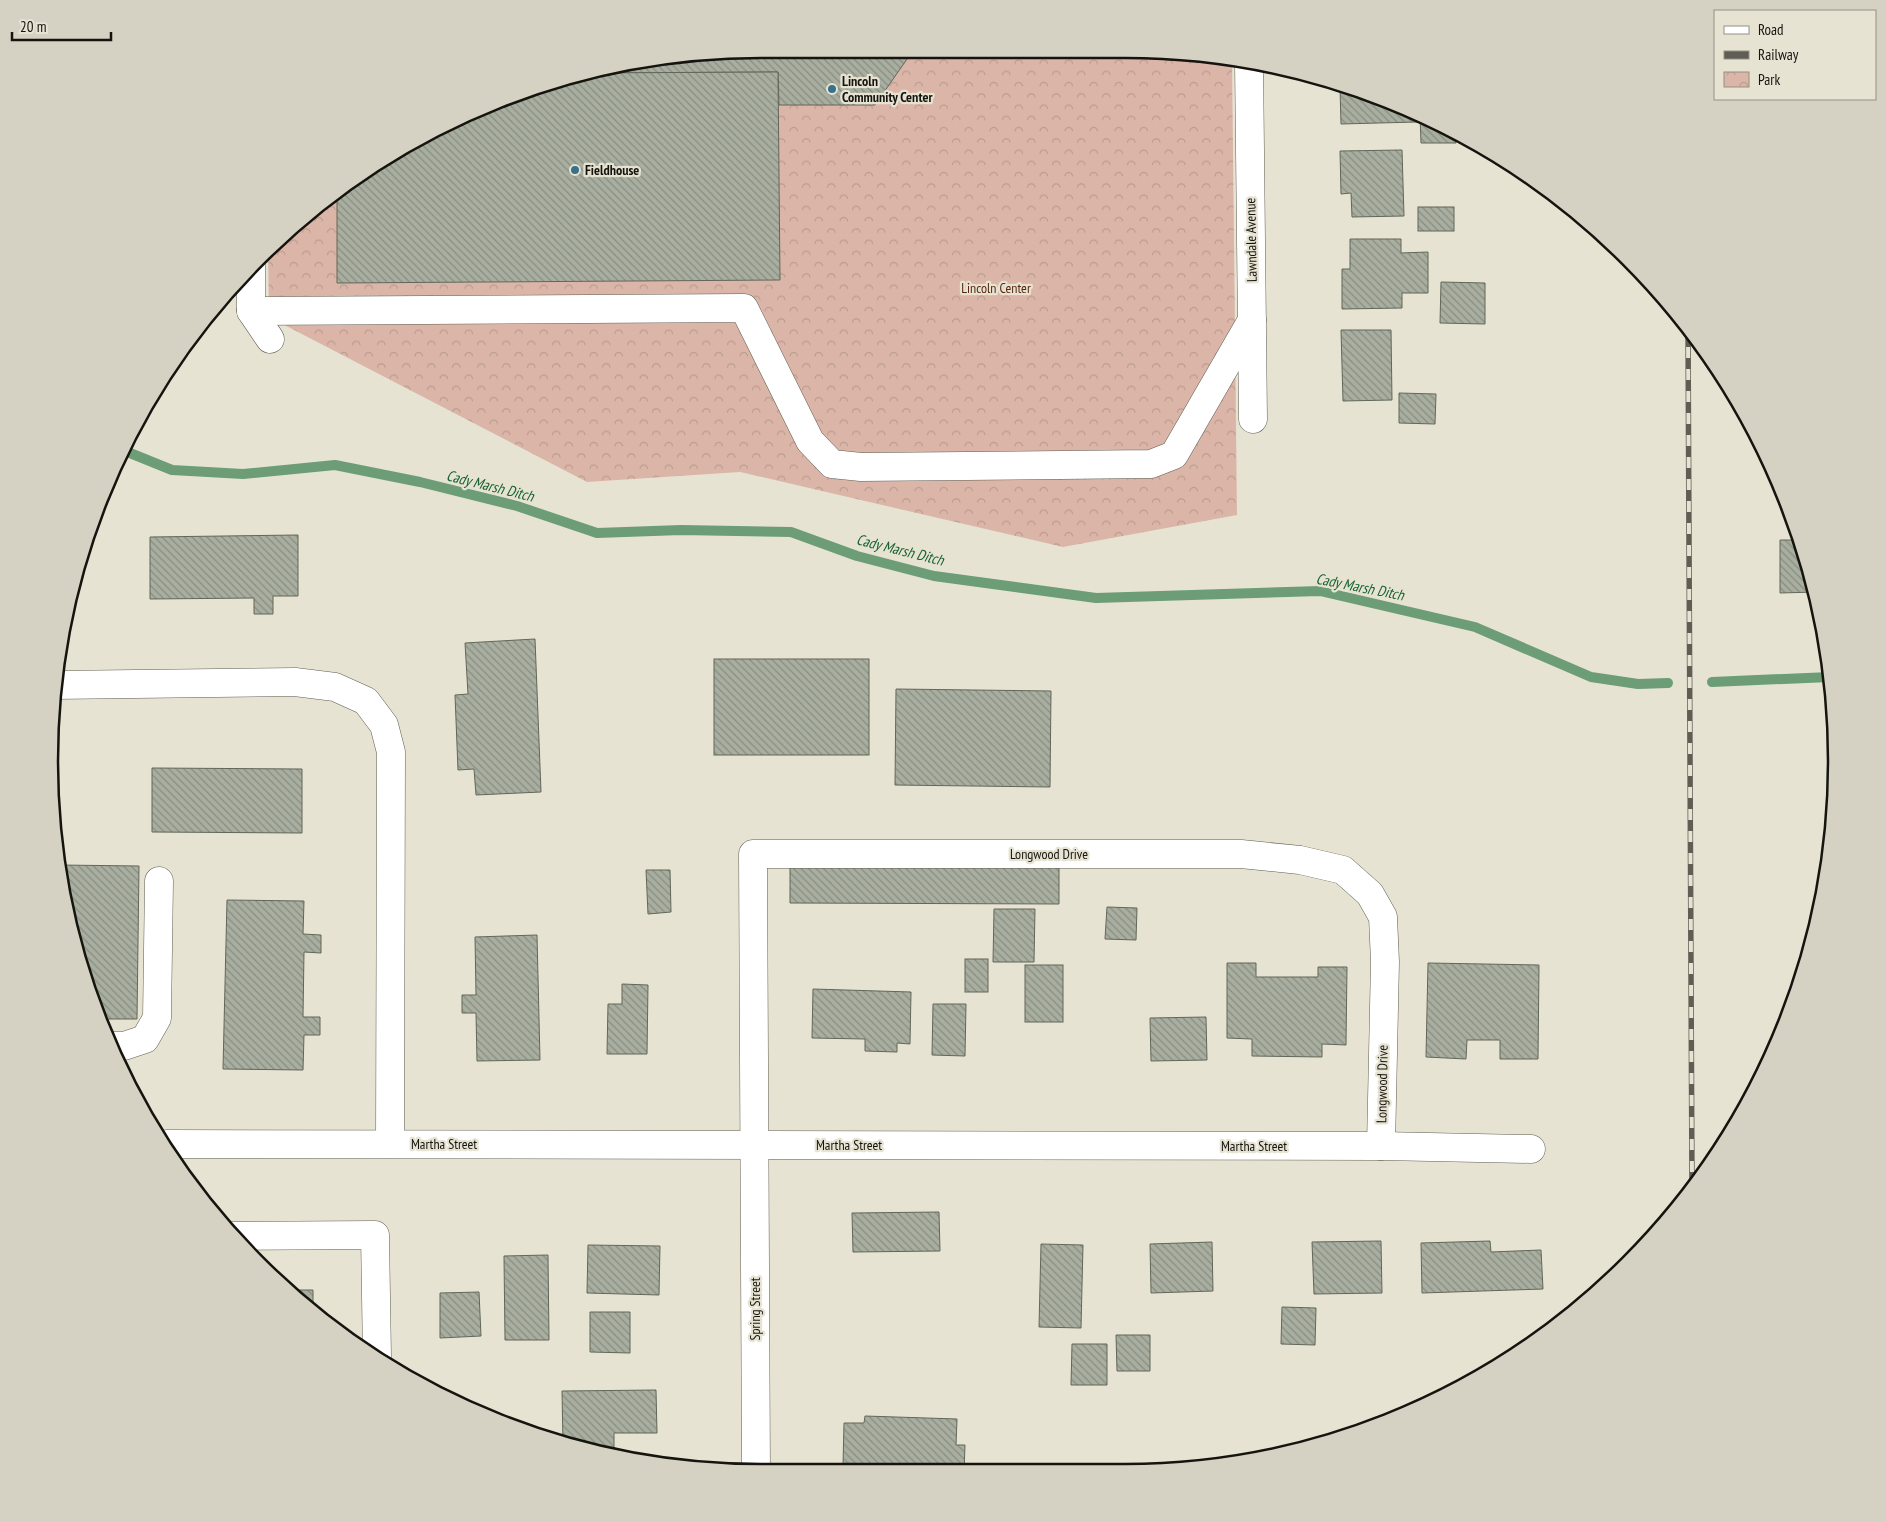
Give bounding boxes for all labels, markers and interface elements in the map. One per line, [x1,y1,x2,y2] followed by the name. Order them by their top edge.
[12,10,111,42] scale bar
[1714,10,1876,100] legend
[20,17,46,36] text: 20 m
[1758,20,1784,39] text: Road
[1758,45,1799,64] text: Railway
[1758,70,1780,89] text: Park
[842,72,933,106] place label: Lincoln Community Center
[826,83,838,95] marker: Lincoln Community Center
[585,161,639,179] place label: Fieldhouse
[569,164,581,176] marker: Fieldhouse
[1241,197,1261,282] street label: Lawndale Avenue
[961,279,1031,297] park label: Lincoln Center
[445,466,537,506] water label: Cady Marsh Ditch
[855,530,947,570] water label: Cady Marsh Ditch
[1315,569,1407,605] water label: Cady Marsh Ditch
[1010,845,1088,863] street label: Longwood Drive
[1372,1045,1392,1123] street label: Longwood Drive
[411,1135,477,1153] street label: Martha Street
[816,1136,882,1154] street label: Martha Street
[1221,1137,1287,1155] street label: Martha Street
[746,1277,764,1341] street label: Spring Street

